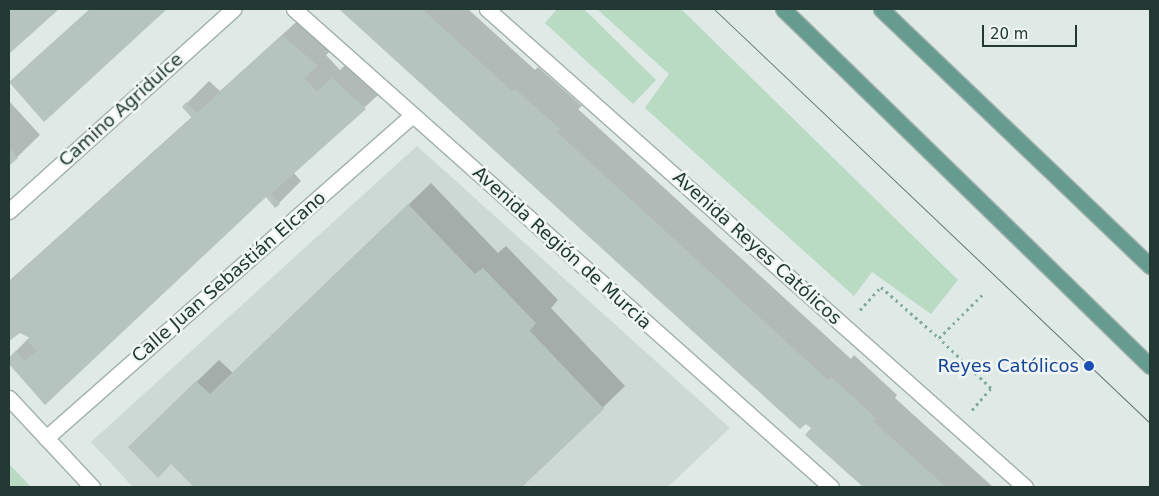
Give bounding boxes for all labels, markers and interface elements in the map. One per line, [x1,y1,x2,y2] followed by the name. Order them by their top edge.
[984,15,1079,47] scale bar
[990,25,1028,43] text: 20 m
[55,49,187,171] street label: Camino Agridulce
[468,162,656,334] street label: Avenida Región de Murcia
[668,167,846,329] street label: Avenida Reyes Católicos
[128,187,330,367] street label: Calle Juan Sebastián Elcano
[937,355,1079,377] place label: Reyes Católicos
[1083,360,1095,372] marker: Reyes Católicos

